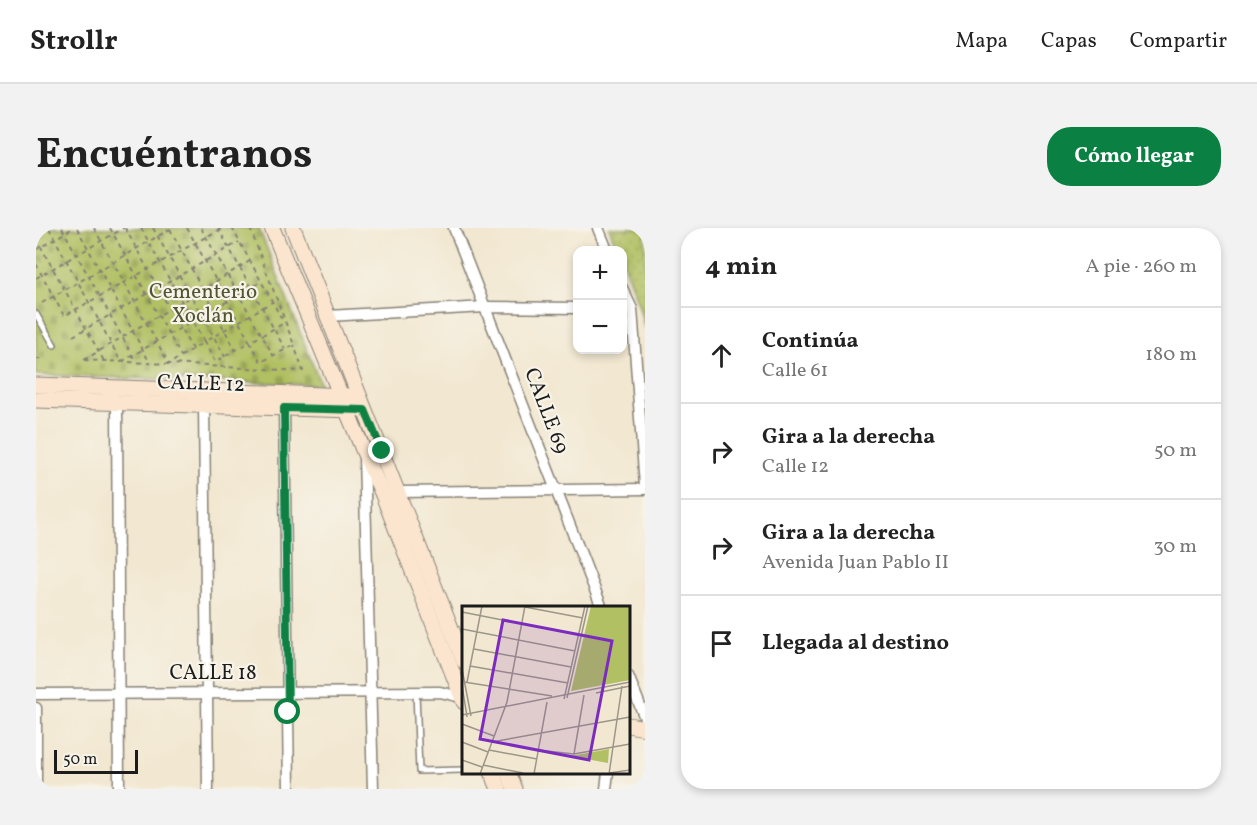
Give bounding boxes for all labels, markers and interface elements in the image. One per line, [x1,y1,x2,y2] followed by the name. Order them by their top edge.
[30,22,118,61] text: Strollr
[956,27,1008,56] text: Mapa
[1041,27,1097,56] text: Capas
[1130,27,1227,56] text: Compartir
[36,127,312,186] text: Encuéntranos
[1047,127,1221,186] button: Cómo llegar
[573,246,627,354] map controls
[573,246,627,300] button: +
[705,249,777,285] text: 4 min
[1085,253,1197,281] text: A pie · 260 m
[149,278,257,331] park label: Cementerio Xoclán
[573,300,627,354] button: −
[762,326,859,357] text: Continúa
[705,339,738,372] icon: ahead
[1145,341,1197,369] text: 180 m
[762,357,828,385] text: Calle 61
[516,364,576,458] street label: CALLE 69
[157,368,245,400] street label: CALLE 12
[762,422,935,453] text: Gira a la derecha
[705,435,738,468] icon: right
[368,437,394,463] route end
[1154,437,1197,465] text: 50 m
[762,453,829,481] text: Calle 12
[762,518,935,549] text: Gira a la derecha
[705,531,738,564] icon: right
[1153,533,1197,561] text: 30 m
[762,549,949,577] text: Avenida Juan Pablo II
[462,606,630,774] inset map
[705,627,738,660] icon: arrive
[762,628,949,659] text: Llegada al destino
[169,659,257,688] street label: CALLE 18
[274,698,300,724] route start
[54,747,138,774] scale bar
[63,749,97,771] text: 50 m

